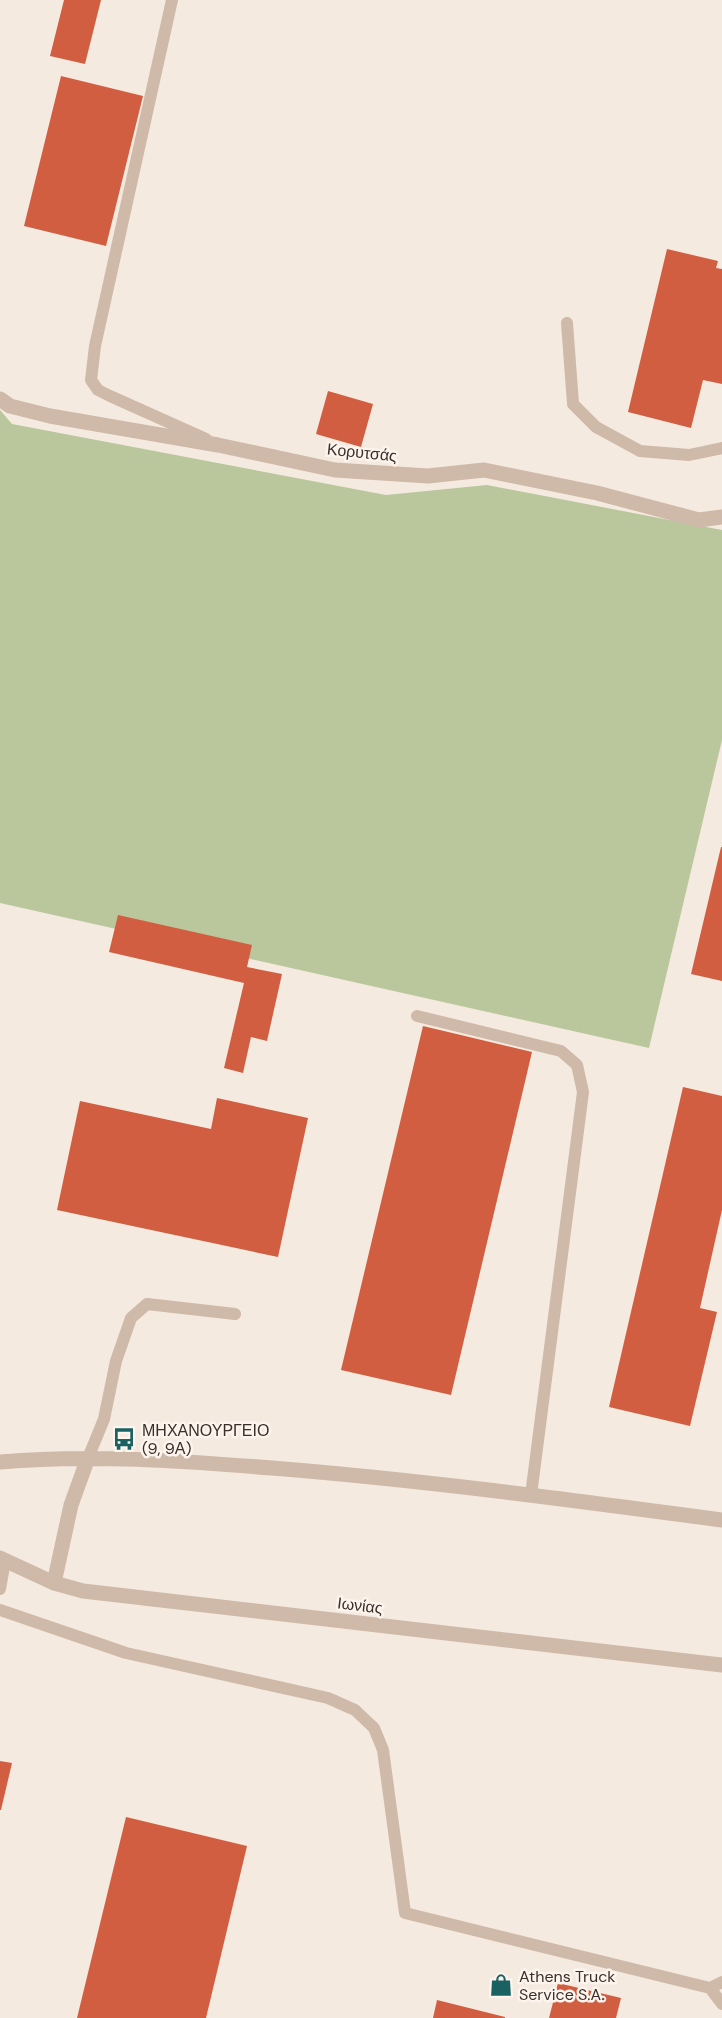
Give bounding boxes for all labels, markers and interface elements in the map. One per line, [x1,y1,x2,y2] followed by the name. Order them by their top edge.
[326,438,398,467] street label: Κορυτσάς
[142,1420,269,1459] place label: ΜΗΧΑΝΟΥΡΓΕΙΟ (9, 9Α)
[111,1426,137,1452] bus stop icon: ΜΗΧΑΝΟΥΡΓΕΙΟ (9, 9Α)
[336,1592,384,1619] street label: Ιωνίας
[519,1966,615,2005] place label: Athens Truck Service S.A.
[488,1972,514,1998] shop icon: Athens Truck Service S.A.

